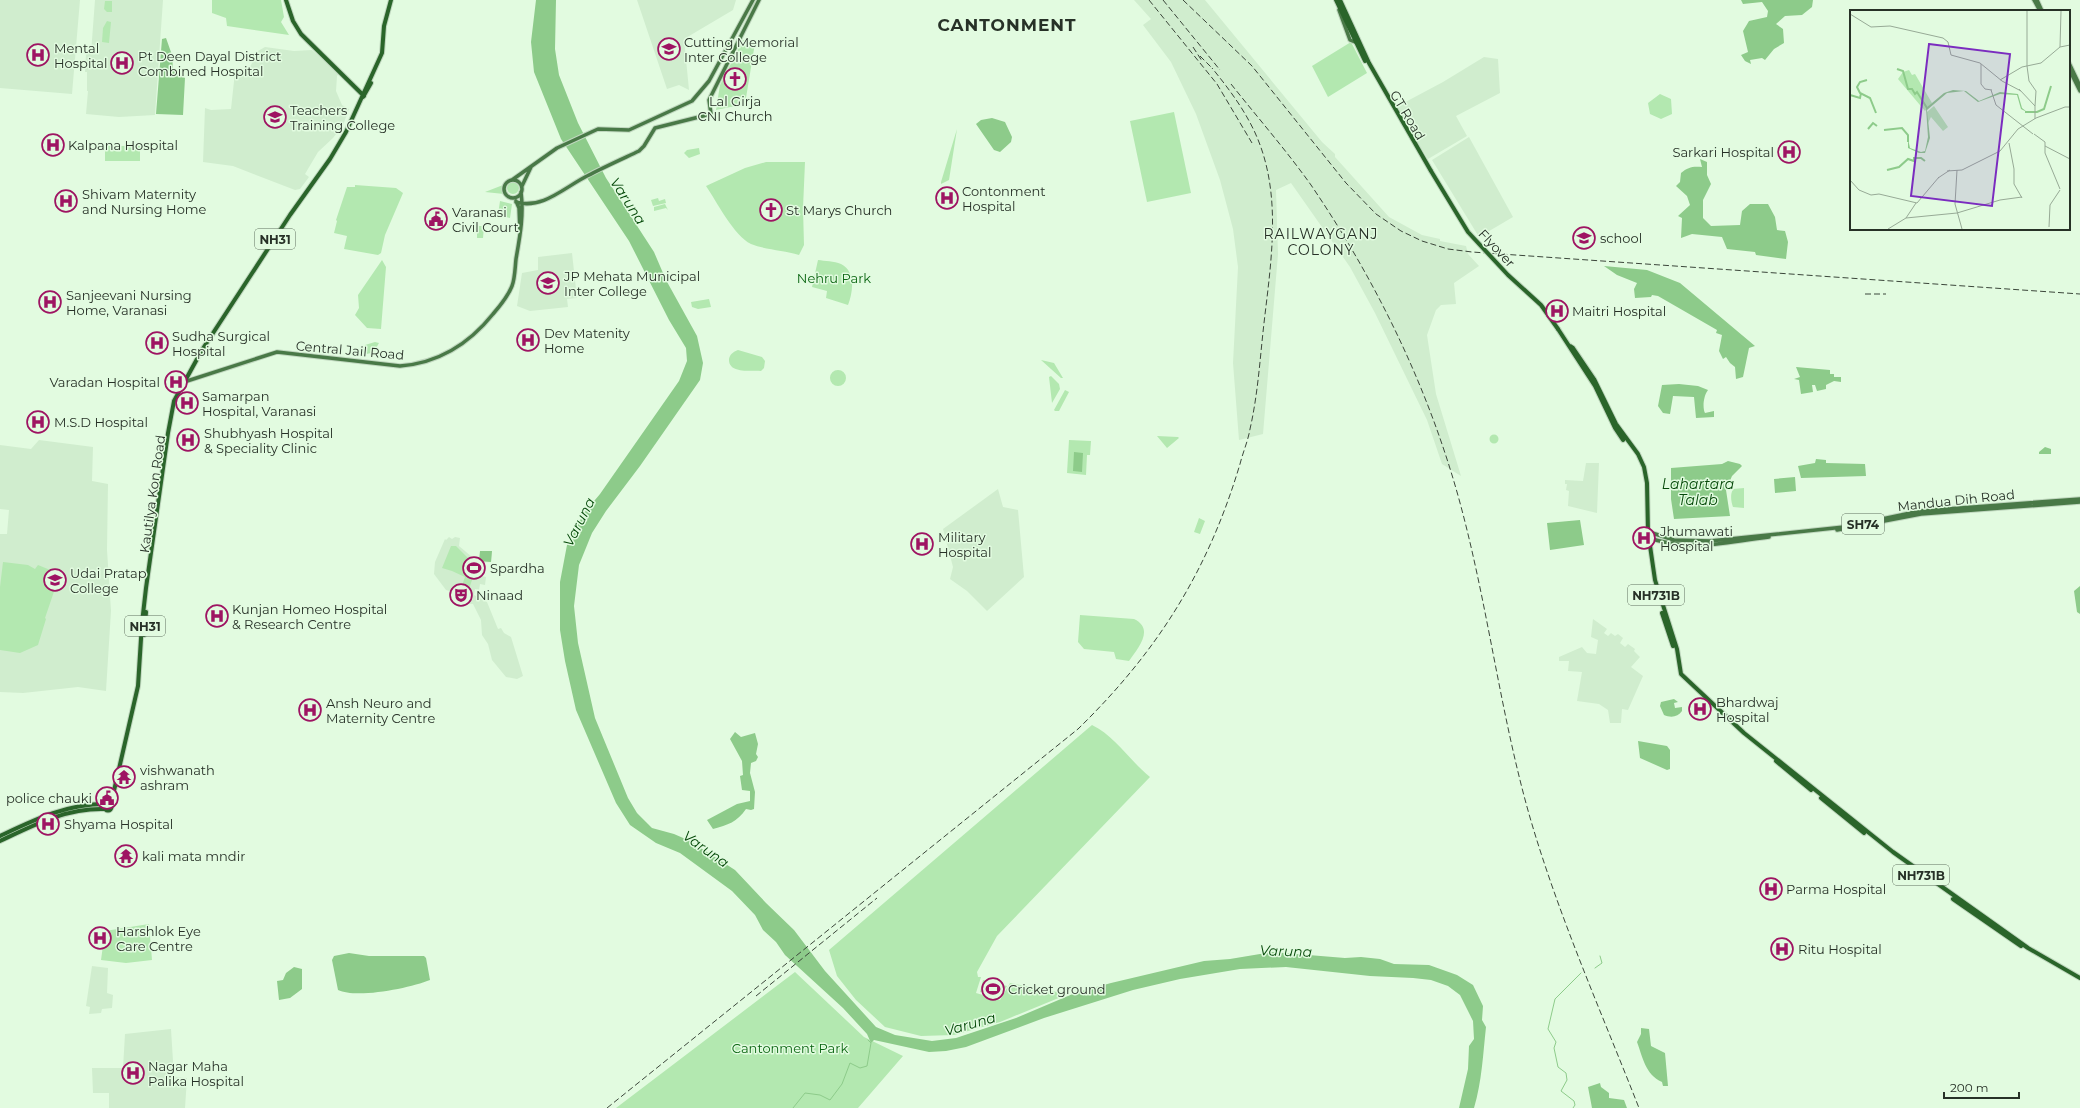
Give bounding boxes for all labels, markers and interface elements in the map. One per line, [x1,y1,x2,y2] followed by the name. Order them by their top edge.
[1850,10,2070,230] inset map
[937,15,1077,35] district label: CANTONMENT
[684,34,799,65] place label: Cutting Memorial Inter College
[656,36,682,62] school or university icon: Cutting Memorial Inter College
[54,40,107,71] place label: Mental Hospital
[25,42,51,68] hospital icon: Mental Hospital
[138,48,281,79] place label: Pt Deen Dayal District Combined Hospital
[109,50,135,76] hospital icon: Pt Deen Dayal District Combined Hospital
[722,66,748,92] church icon: Lal Girja CNI Church
[1387,87,1429,143] street label: GT Road
[698,93,772,124] place label: Lal Girja CNI Church
[290,102,395,133] place label: Teachers Training College
[262,104,288,130] school or university icon: Teachers Training College
[40,132,66,158] hospital icon: Kalpana Hospital
[68,137,178,153] place label: Kalpana Hospital
[1776,139,1802,165] hospital icon: Sarkari Hospital
[1672,144,1774,160] place label: Sarkari Hospital
[606,174,650,228] water label: Varuna
[962,183,1046,214] place label: Contonment Hospital
[934,185,960,211] hospital icon: Contonment Hospital
[82,186,207,217] place label: Shivam Maternity and Nursing Home
[53,188,79,214] hospital icon: Shivam Maternity and Nursing Home
[758,197,784,223] church icon: St Marys Church
[786,202,892,218] place label: St Marys Church
[452,204,519,235] place label: Varanasi Civil Court
[423,206,449,232] public building icon: Varanasi Civil Court
[1263,225,1379,259] district label: RAILWAYGANJ COLONY
[1571,225,1597,251] school or university icon: school
[1475,226,1519,270] street label: Flyover
[255,229,295,249] road number: NH31
[1600,230,1642,246] place label: school
[563,268,700,299] place label: JP Mehata Municipal Inter College
[535,270,561,296] school or university icon: JP Mehata Municipal Inter College
[797,270,871,286] park label: Nehru Park
[66,287,192,318] place label: Sanjeevani Nursing Home, Varanasi
[37,289,63,315] hospital icon: Sanjeevani Nursing Home, Varanasi
[1544,298,1570,324] hospital icon: Maitri Hospital
[1572,303,1666,319] place label: Maitri Hospital
[544,325,631,356] place label: Dev Matenity Home
[515,327,541,353] hospital icon: Dev Matenity Home
[172,328,270,359] place label: Sudha Surgical Hospital
[144,330,170,356] hospital icon: Sudha Surgical Hospital
[295,337,405,363] street label: Central Jail Road
[163,369,189,395] hospital icon: Varadan Hospital
[49,374,160,390] place label: Varadan Hospital
[202,388,316,419] place label: Samarpan Hospital, Varanasi
[174,390,200,416] hospital icon: Samarpan Hospital, Varanasi
[25,409,51,435] hospital icon: M.S.D Hospital
[54,414,148,430] place label: M.S.D Hospital
[204,425,333,456] place label: Shubhyash Hospital & Speciality Clinic
[175,427,201,453] hospital icon: Shubhyash Hospital & Speciality Clinic
[136,434,168,554] street label: Kautilya Kon Road
[1662,475,1734,509] water label: Lahartara Talab
[1897,486,2015,514] street label: Mandua Dih Road
[559,495,599,549] water label: Varuna
[1842,514,1884,534] road number: SH74
[1659,523,1733,554] place label: Jhumawati Hospital
[1631,525,1657,551] hospital icon: Jhumawati Hospital
[938,529,991,560] place label: Military Hospital
[909,531,935,557] hospital icon: Military Hospital
[461,555,487,581] sports icon: Spardha
[490,560,545,576] place label: Spardha
[70,565,147,596] place label: Udai Pratap College
[42,567,68,593] school or university icon: Udai Pratap College
[448,582,474,608] theatre icon: Ninaad
[1628,585,1684,605] road number: NH731B
[476,587,523,603] place label: Ninaad
[232,601,387,632] place label: Kunjan Homeo Hospital & Research Centre
[204,603,230,629] hospital icon: Kunjan Homeo Hospital & Research Centre
[125,616,165,636] road number: NH31
[1716,694,1779,725] place label: Bhardwaj Hospital
[326,695,435,726] place label: Ansh Neuro and Maternity Centre
[1687,696,1713,722] hospital icon: Bhardwaj Hospital
[297,697,323,723] hospital icon: Ansh Neuro and Maternity Centre
[140,762,215,793] place label: vishwanath ashram
[111,764,137,790] temple icon: vishwanath ashram
[94,785,120,811] public building icon: police chauki
[6,790,92,806] place label: police chauki
[35,811,61,837] hospital icon: Shyama Hospital
[64,816,173,832] place label: Shyama Hospital
[679,827,733,871] water label: Varuna
[113,843,139,869] temple icon: kali mata mndir
[142,848,245,864] place label: kali mata mndir
[1893,865,1949,885] road number: NH731B
[1758,876,1784,902] hospital icon: Parma Hospital
[1786,881,1886,897] place label: Parma Hospital
[116,923,201,954] place label: Harshlok Eye Care Centre
[87,925,113,951] hospital icon: Harshlok Eye Care Centre
[1769,936,1795,962] hospital icon: Ritu Hospital
[1259,941,1313,961] water label: Varuna
[1798,941,1882,957] place label: Ritu Hospital
[980,976,1006,1002] sports icon: Cricket ground
[1008,981,1106,997] place label: Cricket ground
[942,1008,998,1040] water label: Varuna
[732,1040,848,1056] park label: Cantonment Park
[148,1058,244,1089] place label: Nagar Maha Palika Hospital
[120,1060,146,1086] hospital icon: Nagar Maha Palika Hospital
[1944,1074,2019,1100] scale bar
[1950,1080,1989,1095] text: 200 m

